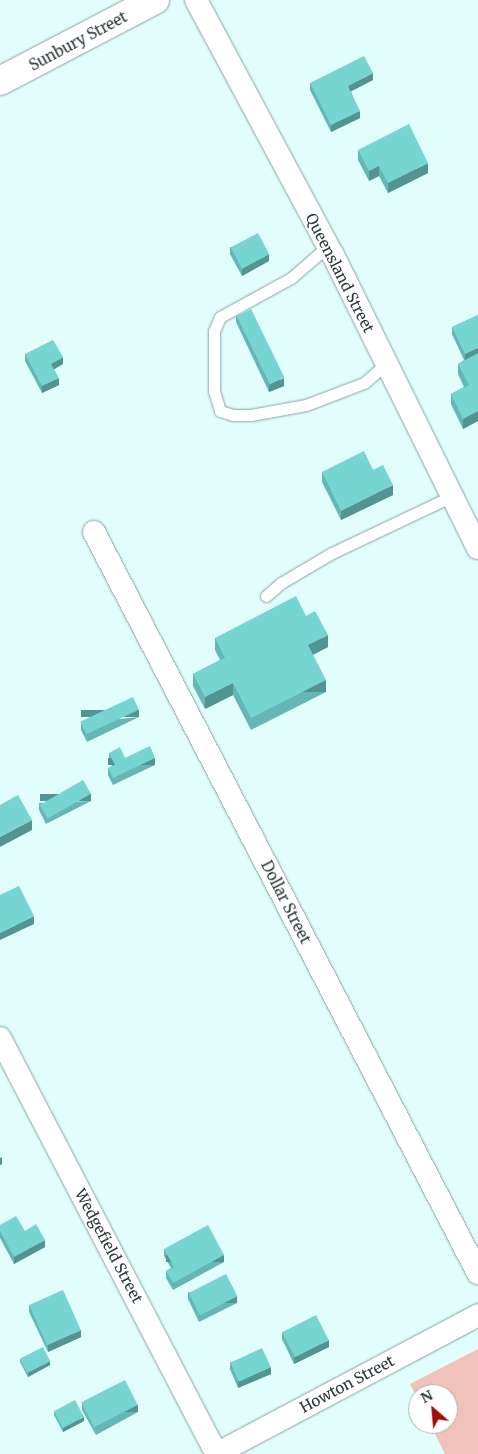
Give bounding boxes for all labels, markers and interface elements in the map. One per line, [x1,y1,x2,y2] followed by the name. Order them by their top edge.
[26,8,130,74] street label: Sunbury Street
[302,210,378,336] street label: Queensland Street
[257,857,315,947] street label: Dollar Street
[71,1186,147,1306] street label: Wedgefield Street
[297,1352,397,1416] street label: Howton Street
[408,1384,458,1434] north arrow
[418,1386,436,1407] text: N

